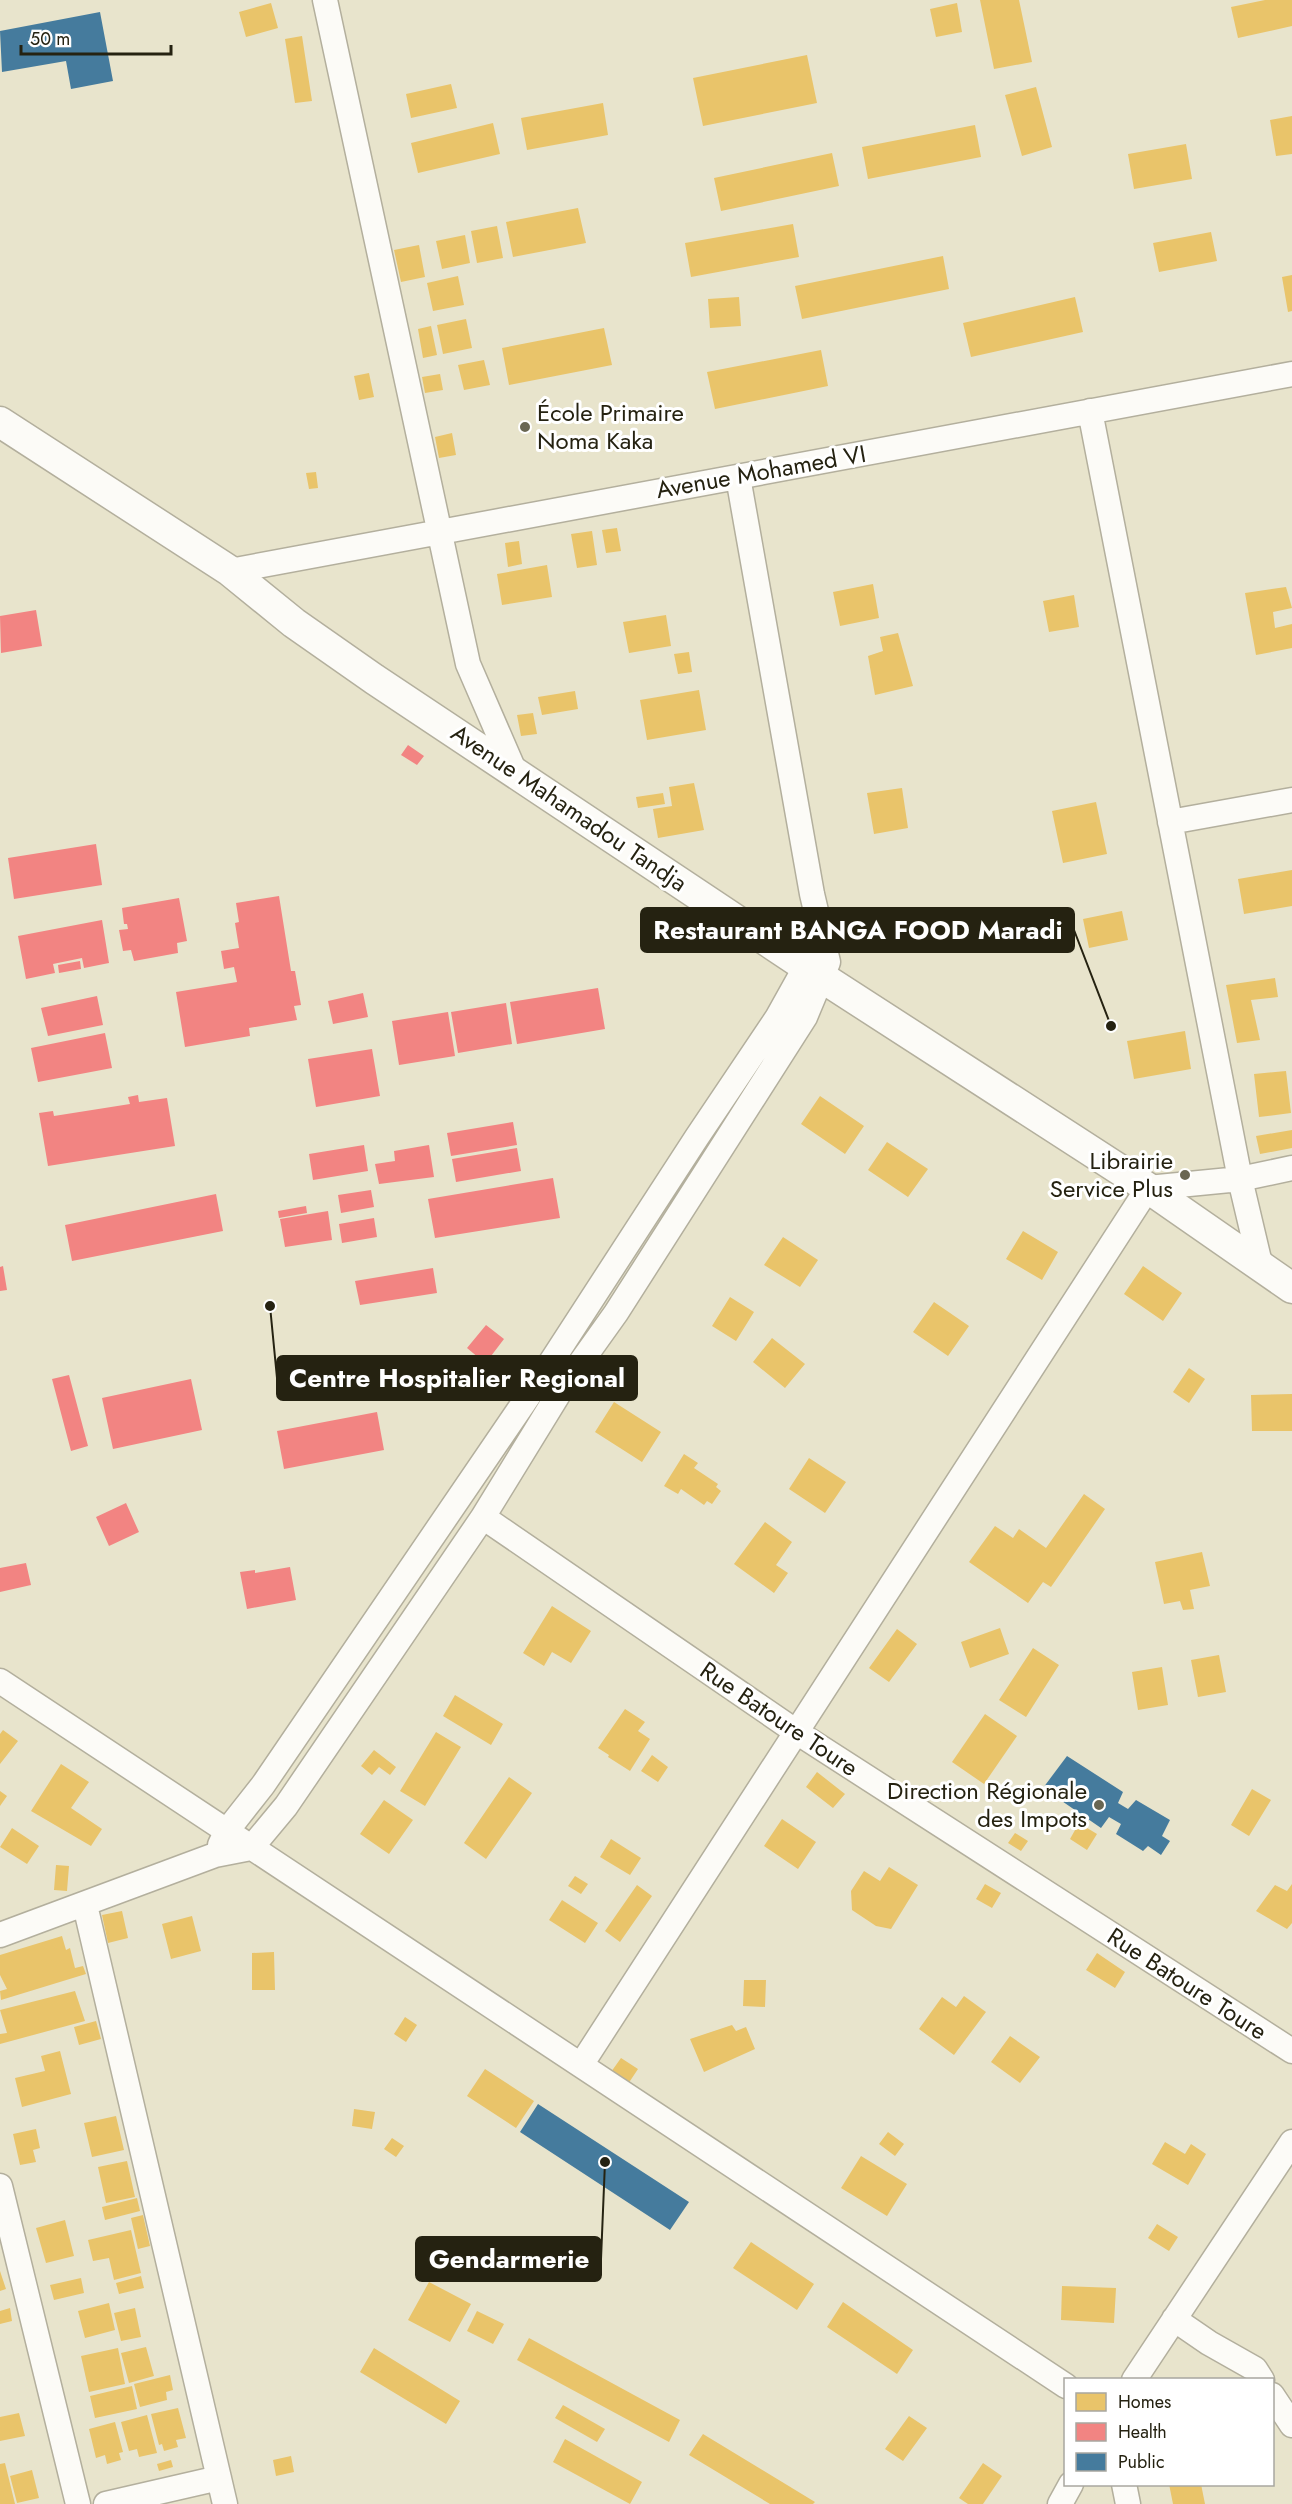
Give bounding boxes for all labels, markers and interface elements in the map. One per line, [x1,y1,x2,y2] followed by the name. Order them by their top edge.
[21,18,171,56] scale bar
[30,26,70,52] text: 50 m
[537,395,684,458] place label: École Primaire Noma Kaka
[518,420,532,434] marker: École Primaire Noma Kaka
[653,436,869,507] street label: Avenue Mohamed VI
[444,715,694,900] street label: Avenue Mahamadou Tandja
[641,908,1074,952] callout: Restaurant BANGA FOOD Maradi
[653,911,1063,949] text: Restaurant BANGA FOOD Maradi
[1050,1143,1173,1206] place label: Librairie Service Plus
[1178,1168,1192,1182] marker: Librairie Service Plus
[277,1356,637,1400] callout: Centre Hospitalier Regional
[289,1359,625,1397] text: Centre Hospitalier Regional
[693,1653,865,1785] street label: Rue Batoure Toure
[887,1773,1087,1836] place label: Direction Régionale des Impots
[1092,1798,1106,1812] marker: Direction Régionale des Impots
[1101,1919,1274,2048] street label: Rue Batoure Toure
[416,2237,601,2281] callout: Gendarmerie
[429,2240,589,2278] text: Gendarmerie
[1064,2378,1274,2486] legend
[1118,2389,1171,2415] text: Homes
[1118,2419,1167,2445] text: Health
[1118,2449,1165,2475] text: Public

